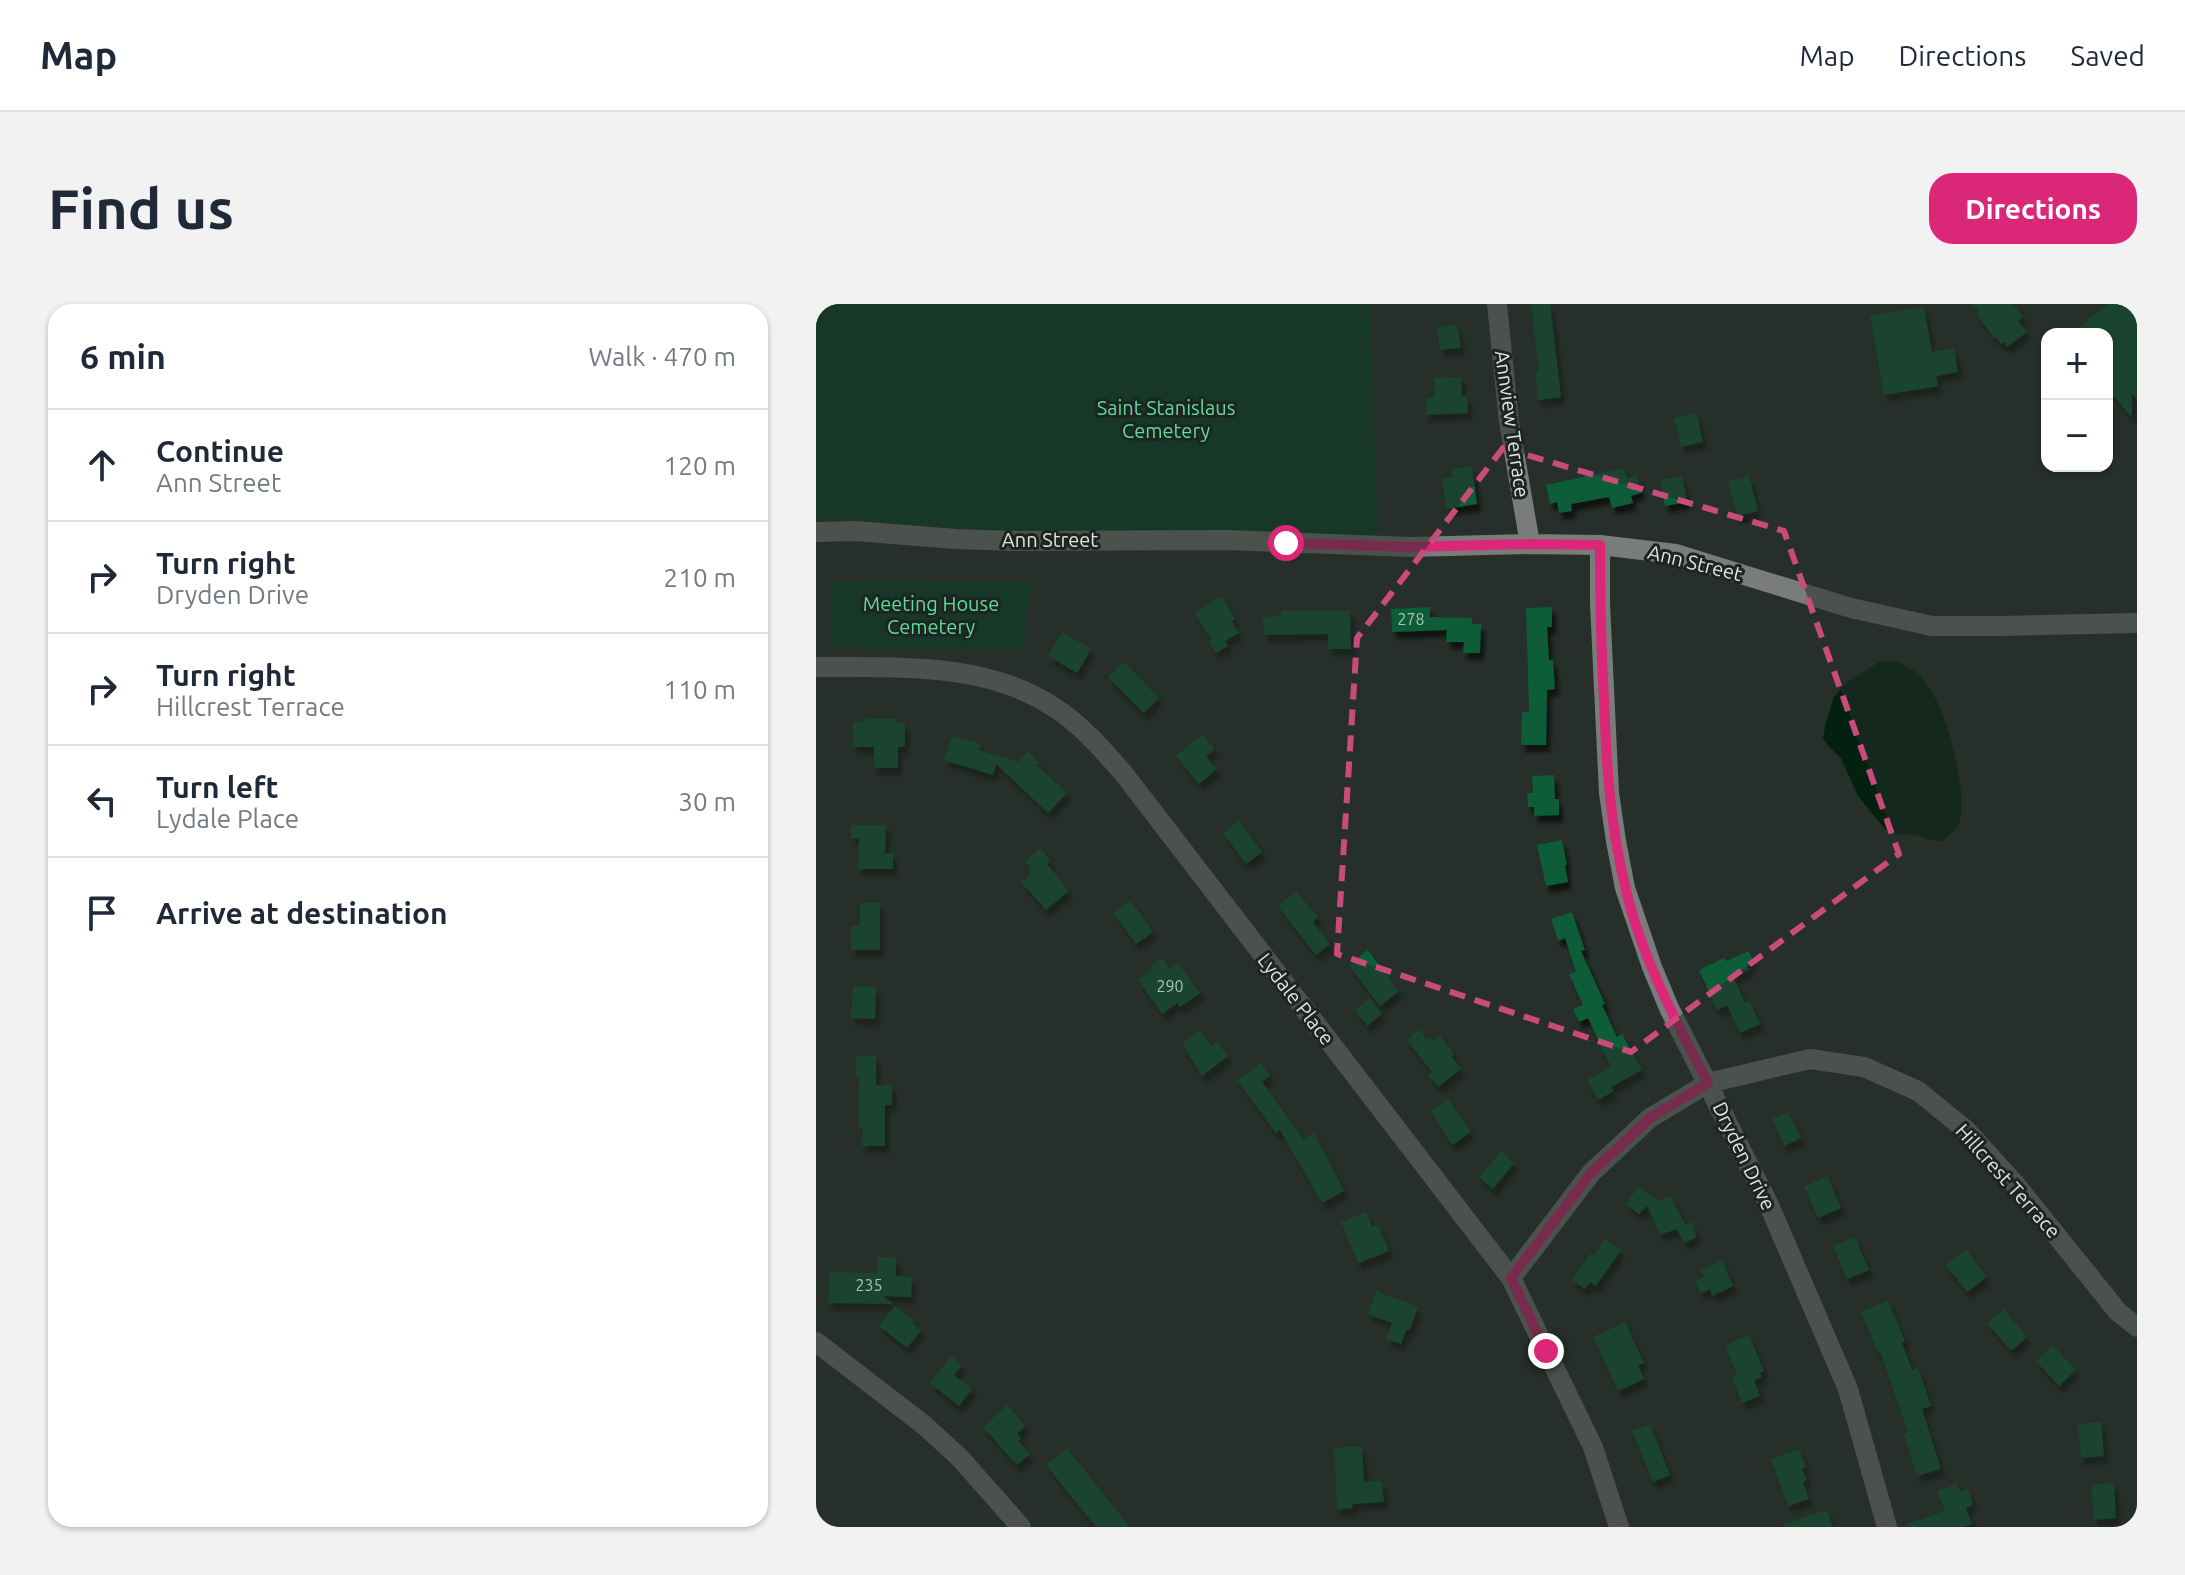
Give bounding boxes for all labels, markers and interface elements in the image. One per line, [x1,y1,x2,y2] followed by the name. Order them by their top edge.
[40,34,117,76] text: Map
[1799,40,1855,71] text: Map
[1899,40,2026,71] text: Directions
[2070,40,2145,71] text: Saved
[1929,173,2137,244] button: Directions
[48,177,234,240] text: Find us
[2041,328,2113,472] map controls
[2041,328,2113,400] button: +
[80,337,166,375] text: 6 min
[588,342,736,371] text: Walk · 470 m
[1491,349,1534,499] street label: Annview Terrace
[1097,396,1235,442] park label: Saint Stanislaus Cemetery
[2041,400,2113,472] button: −
[156,434,284,468] text: Continue
[80,443,124,487] icon: ahead
[664,451,736,480] text: 120 m
[156,468,281,497] text: Ann Street
[1268,525,1304,561] route start
[1002,528,1098,551] street label: Ann Street
[1646,540,1745,585] street label: Ann Street
[156,546,296,580] text: Turn right
[80,555,124,599] icon: right
[664,563,736,592] text: 210 m
[156,580,309,609] text: Dryden Drive
[863,592,999,638] park label: Meeting House Cemetery
[1397,610,1425,628] house number: 278
[156,658,296,692] text: Turn right
[80,667,124,711] icon: right
[664,675,736,704] text: 110 m
[156,692,345,721] text: Hillcrest Terrace
[156,770,278,804] text: Turn left
[80,779,124,823] icon: left
[678,787,736,816] text: 30 m
[156,804,299,833] text: Lydale Place
[80,891,124,935] icon: arrive
[156,896,448,930] text: Arrive at destination
[1253,948,1339,1049] street label: Lydale Place
[1156,977,1184,995] house number: 290
[1708,1098,1781,1214] street label: Dryden Drive
[1951,1119,2065,1242] street label: Hillcrest Terrace
[855,1276,883,1294] house number: 235
[1528,1333,1564,1369] route end

